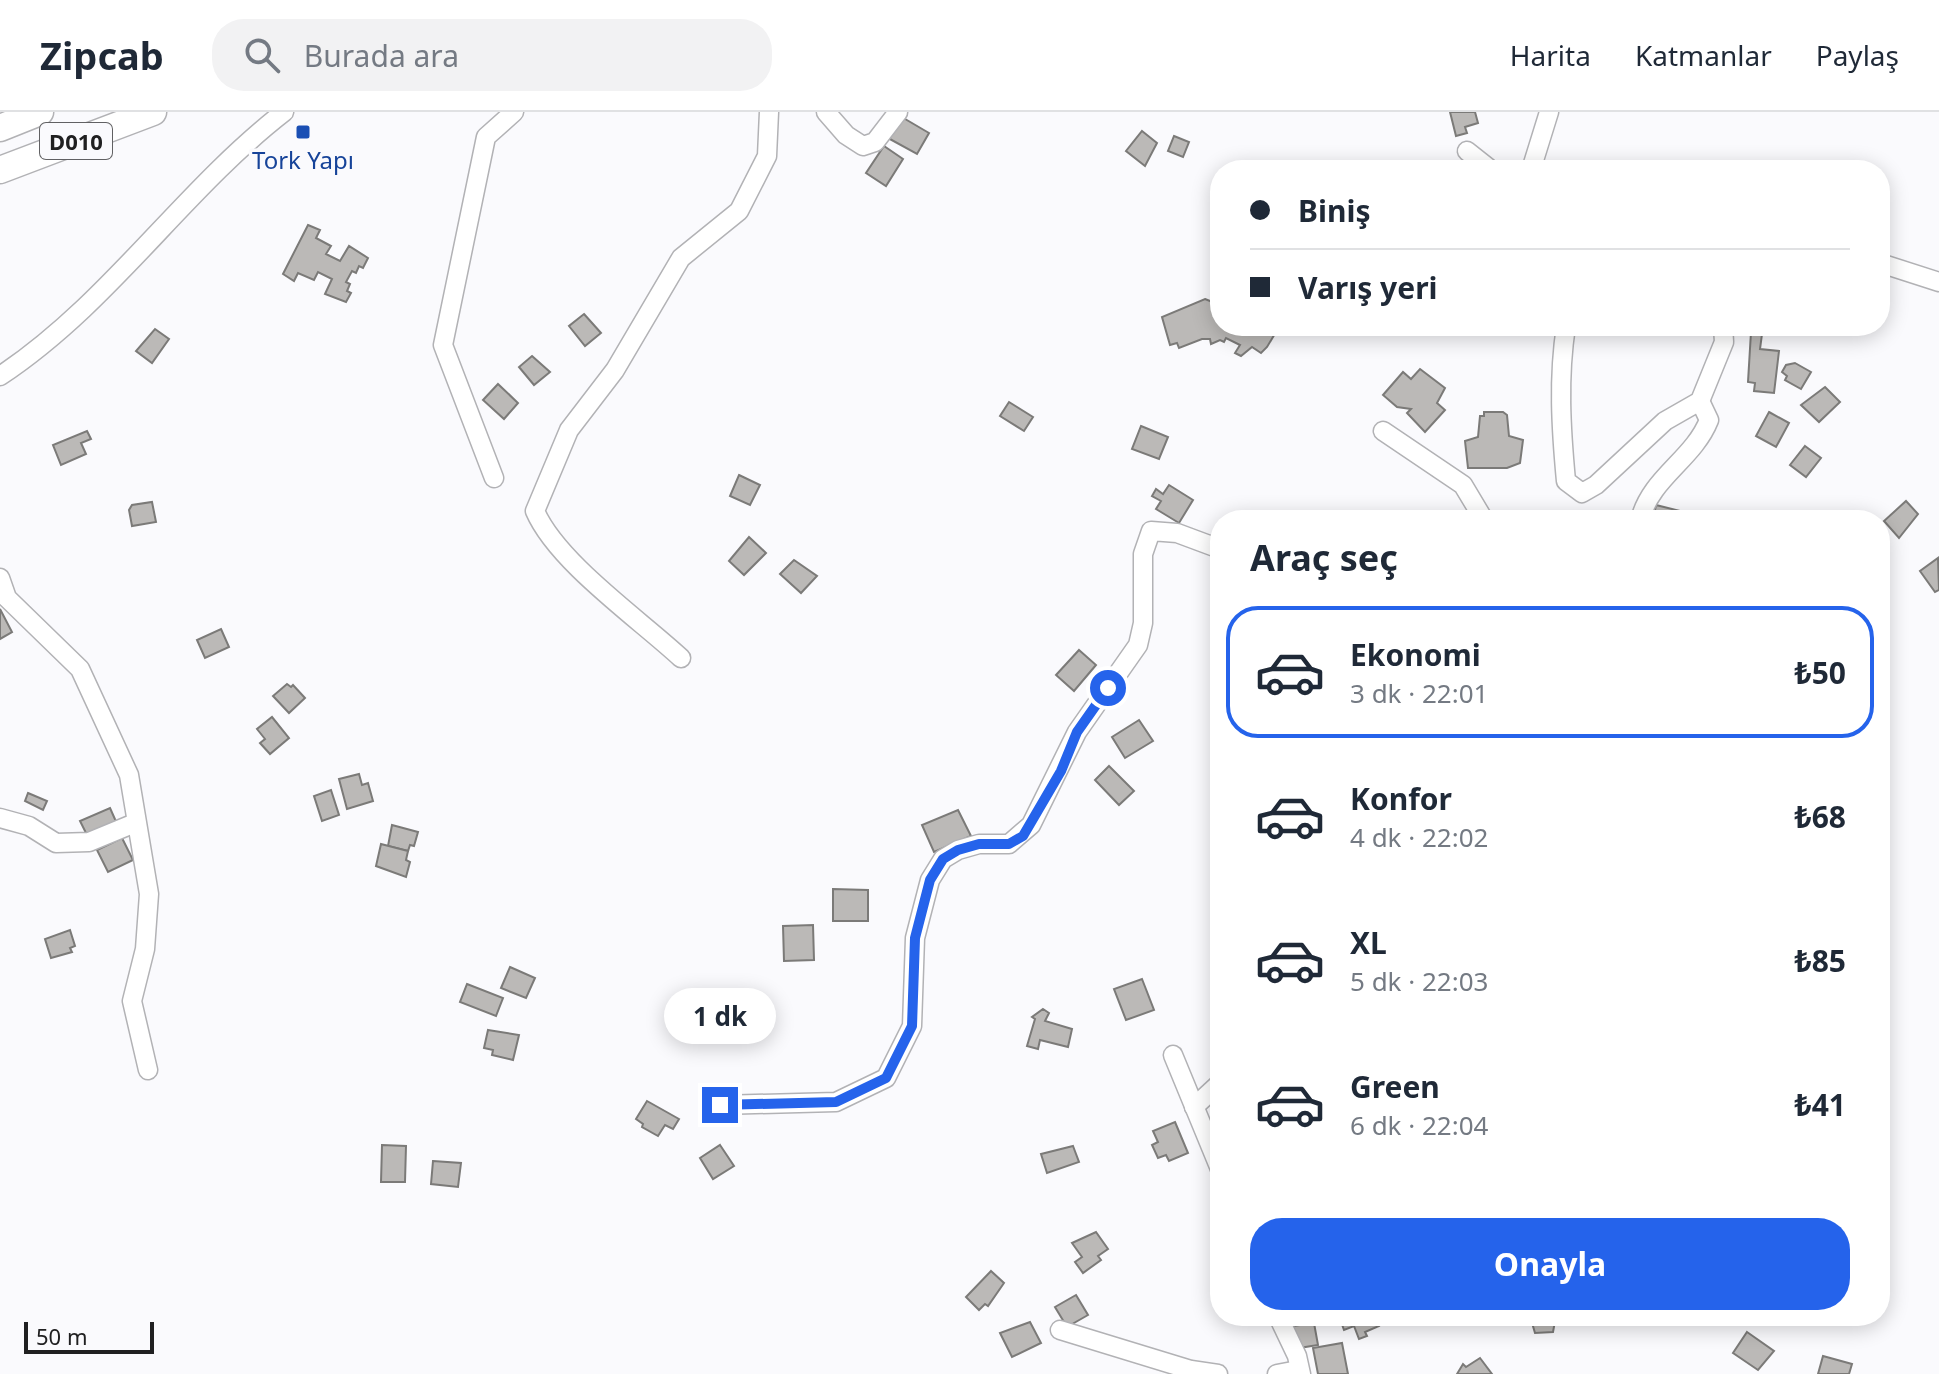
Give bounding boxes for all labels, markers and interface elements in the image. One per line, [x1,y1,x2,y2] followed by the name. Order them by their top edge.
[212,19,772,91] search box
[40,29,164,81] text: Zipcab
[240,33,284,77] icon: search
[304,35,459,76] text: Burada ara
[1510,36,1591,74] text: Harita
[1635,36,1772,74] text: Katmanlar
[1816,36,1899,74] text: Paylaş
[40,123,112,159] road number: D010
[294,123,312,141] marker: Tork Yapı
[252,143,354,176] place label: Tork Yapı
[1298,190,1370,231] text: Biniş
[1298,267,1438,308] text: Varış yeri
[1250,533,1398,582] text: Araç seç
[1350,634,1481,675] text: Ekonomi
[1254,636,1326,708] icon: car
[1795,652,1846,693] text: ₺50
[1090,670,1126,706] route start
[1350,675,1488,711] text: 3 dk · 22:01
[1350,778,1452,819] text: Konfor
[1254,780,1326,852] icon: car
[1795,796,1846,837] text: ₺68
[1350,819,1488,855] text: 4 dk · 22:02
[1350,922,1387,963] text: XL
[1254,924,1326,996] icon: car
[1795,940,1846,981] text: ₺85
[1350,963,1488,999] text: 5 dk · 22:03
[664,989,776,1045] callout: 1 dk
[693,998,747,1034] text: 1 dk
[1350,1066,1440,1107] text: Green
[1254,1068,1326,1140] icon: car
[1795,1084,1846,1125] text: ₺41
[702,1087,738,1123] route end
[1350,1107,1488,1143] text: 6 dk · 22:04
[1250,1218,1850,1310] button: Onayla
[24,1318,154,1354] scale bar
[36,1321,87,1351] text: 50 m

